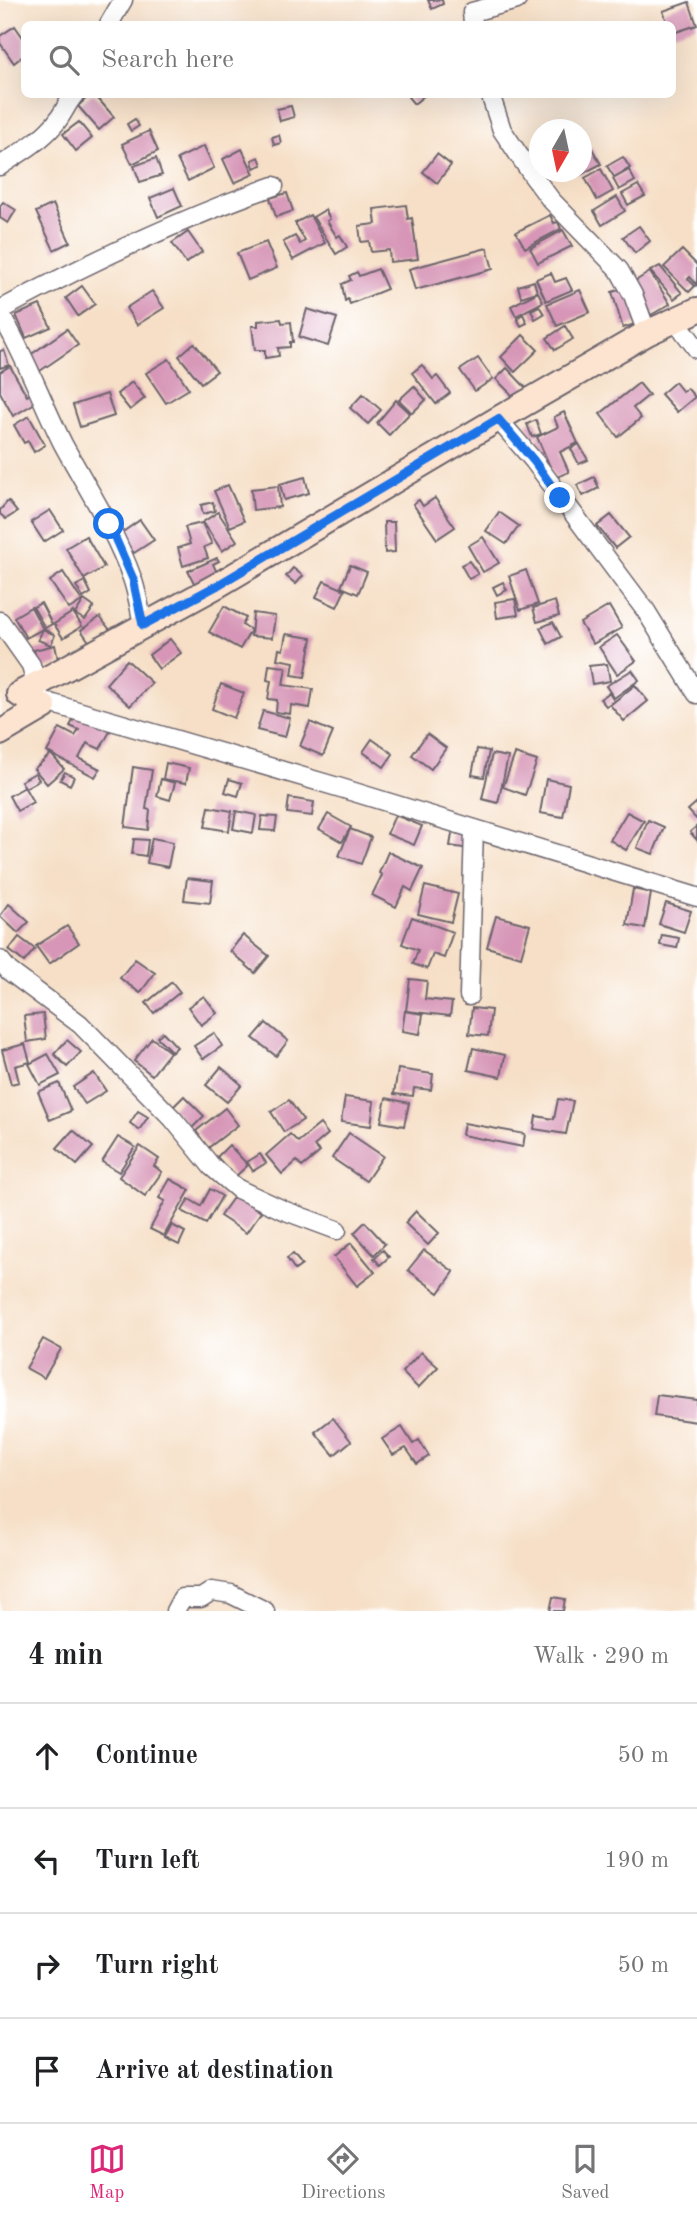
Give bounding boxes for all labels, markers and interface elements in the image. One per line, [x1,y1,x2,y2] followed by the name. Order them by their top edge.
[21,21,676,98] search box
[45,41,83,79] icon: search
[101,47,234,73] text: Search here
[529,119,592,182] north arrow
[544,482,575,513] route end
[93,508,124,539] route start
[28,1641,103,1671] text: 4 min
[533,1645,669,1668] text: Walk · 290 m
[28,1737,66,1775] icon: ahead
[95,1743,198,1769] text: Continue
[618,1744,669,1767] text: 50 m
[28,1842,66,1880] icon: left
[95,1848,200,1874] text: Turn left
[604,1849,669,1872] text: 190 m
[28,1947,66,1985] icon: right
[95,1953,218,1979] text: Turn right
[618,1954,669,1977] text: 50 m
[28,2052,66,2090] icon: arrive
[95,2058,334,2084] text: Arrive at destination
[88,2140,126,2205] tab: Map
[301,2140,386,2205] tab: Directions
[561,2140,609,2205] tab: Saved

